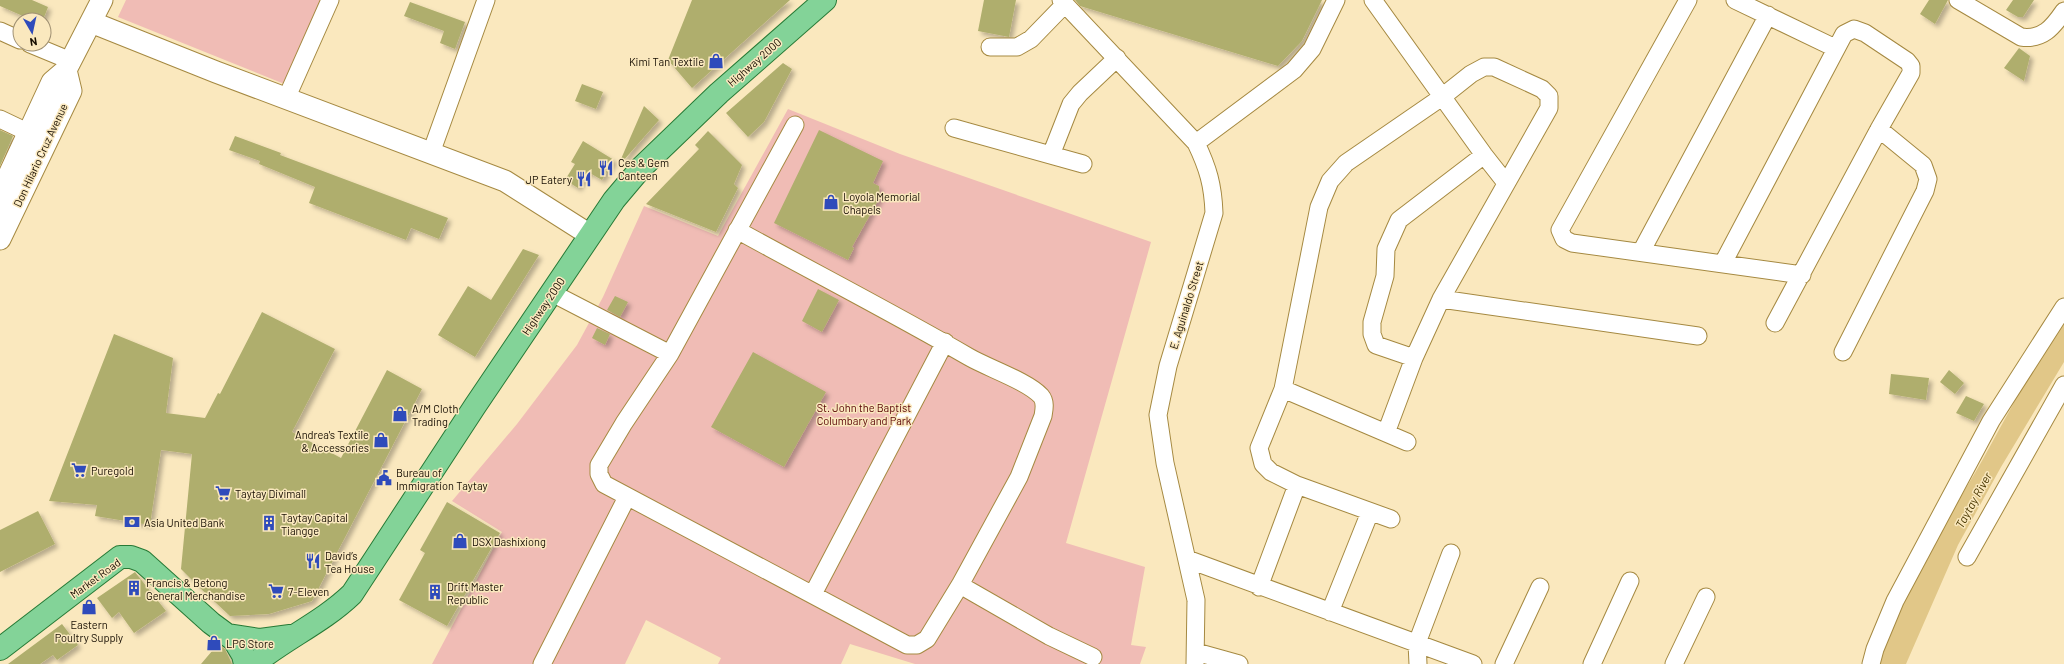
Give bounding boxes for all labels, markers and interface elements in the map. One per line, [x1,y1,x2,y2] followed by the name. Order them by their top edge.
[12,12,52,52] north arrow
[29,35,38,49] text: N
[724,35,784,89] street label: Highway 2000
[707,52,725,70] shop icon: Kimi Tan Textile
[629,55,704,68] place label: Kimi Tan Textile
[10,101,70,209] street label: Don Hilario Cruz Avenue
[618,156,669,182] place label: Ces & Gem Canteen
[597,159,615,177] restaurant icon: Ces & Gem Canteen
[575,170,593,188] restaurant icon: JP Eatery
[526,173,572,186] place label: JP Eatery
[843,190,920,216] place label: Loyola Memorial Chapels
[822,193,840,211] shop icon: Loyola Memorial Chapels
[1166,259,1206,351] street label: E. Aguinaldo Street
[519,275,567,337] street label: Highway 2000
[817,401,912,427] park label: St. John the Baptist Columbary and Park
[412,402,459,428] place label: A/M Cloth Trading
[391,405,409,423] shop icon: A/M Cloth Trading
[295,428,369,454] place label: Andrea's Textile & Accessories
[372,431,390,449] shop icon: Andrea's Textile & Accessories
[70,461,88,479] supermarket icon: Puregold
[91,464,134,477] place label: Puregold
[396,466,488,492] place label: Bureau of Immigration Taytay
[375,469,393,487] public building icon: Bureau of Immigration Taytay
[1952,469,1994,530] water label: Taytay River
[214,484,232,502] supermarket icon: Taytay Divimall
[235,487,306,500] place label: Taytay Divimall
[281,511,348,537] place label: Taytay Capital Tiangge
[123,513,141,531] bank icon: Asia United Bank
[260,514,278,532] building icon: Taytay Capital Tiangge
[144,516,225,529] place label: Asia United Bank
[451,532,469,550] shop icon: DSX Dashixiong
[472,535,546,548] place label: DSX Dashixiong
[325,549,374,575] place label: David’s Tea House
[304,552,322,570] restaurant icon: David’s Tea House
[67,555,123,601] street label: Market Road
[146,576,246,602] place label: Francis & Betong General Merchandise
[125,579,143,597] building icon: Francis & Betong General Merchandise
[447,580,503,606] place label: Drift Master Republic
[267,582,285,600] supermarket icon: 7-Eleven
[426,583,444,601] building icon: Drift Master Republic
[288,585,329,598] place label: 7-Eleven
[80,598,98,616] shop icon: Eastern Poultry Supply
[55,618,123,644] place label: Eastern Poultry Supply
[205,634,223,652] shop icon: LPG Store
[226,637,274,650] place label: LPG Store

